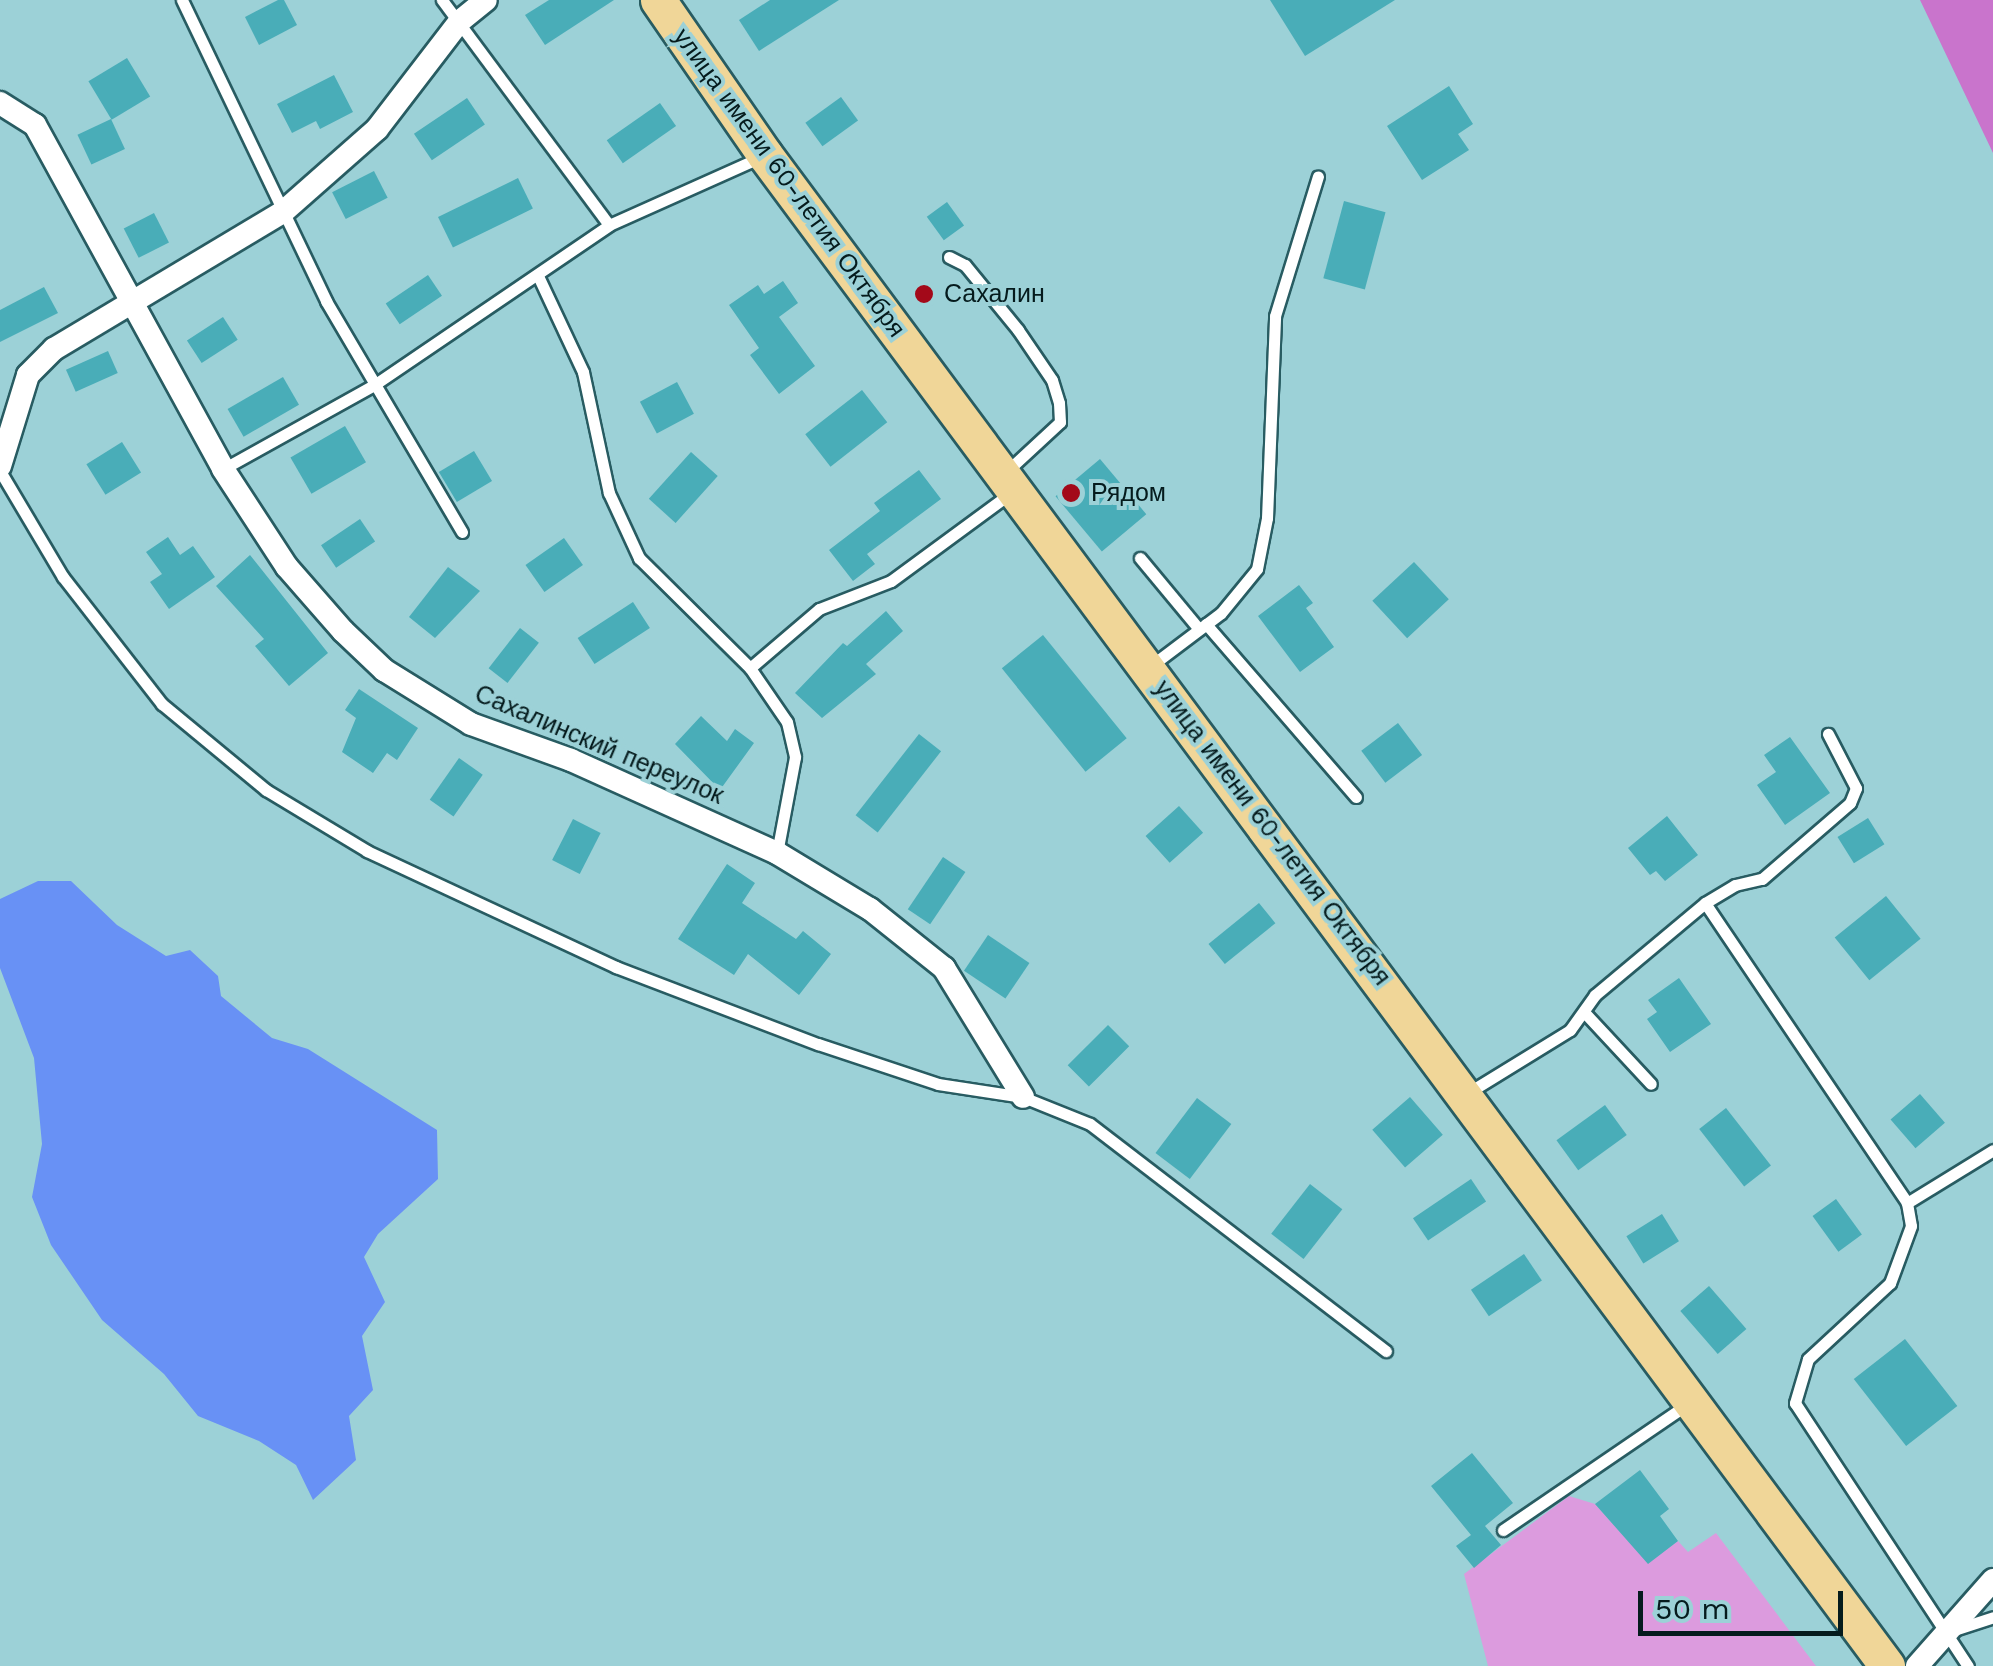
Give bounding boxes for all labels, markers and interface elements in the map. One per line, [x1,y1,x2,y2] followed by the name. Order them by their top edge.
[667,23,911,343] street label: улица имени 60-летия Октября
[944,279,1045,309] place label: Сахалин
[913,283,935,305] marker: Сахалин
[1091,478,1166,508] place label: Рядом
[1060,482,1082,504] marker: Рядом
[1147,674,1397,992] street label: улица имени 60-летия Октября
[470,679,728,811] street label: Сахалинский переулок
[1643,1571,1848,1633] scale bar
[1655,1591,1730,1626] text: 50 m

